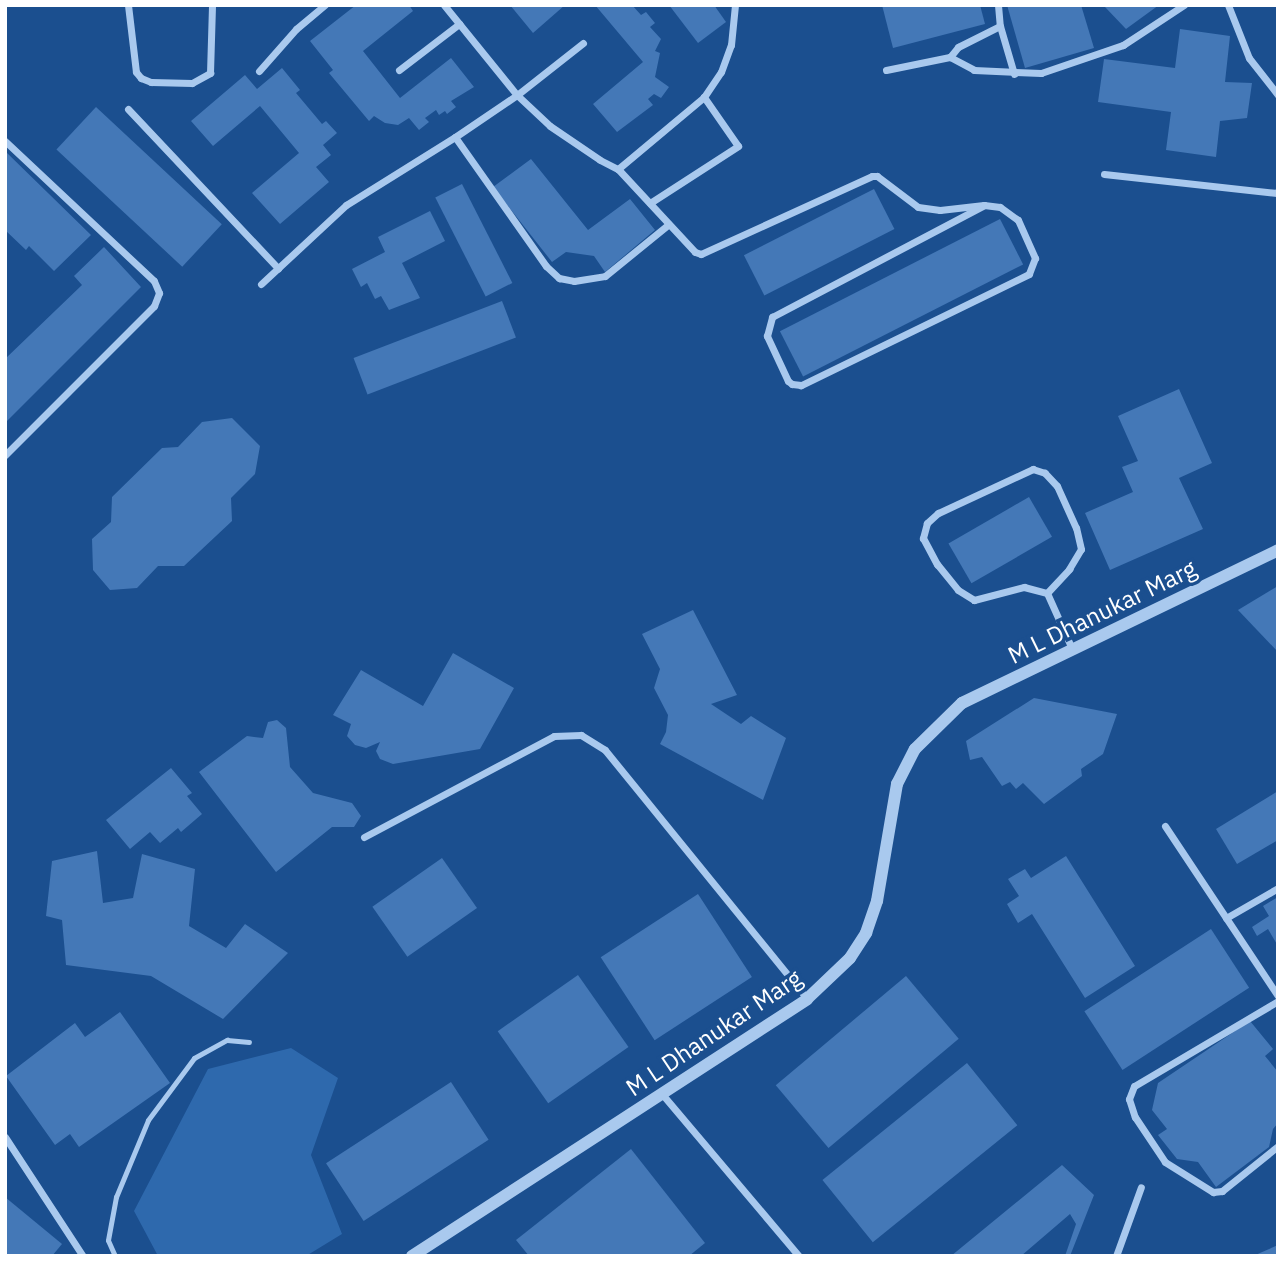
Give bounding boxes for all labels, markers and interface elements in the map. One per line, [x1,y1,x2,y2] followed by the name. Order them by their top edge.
[1003,554,1201,670] street label: M L Dhanukar Marg
[621,964,807,1102] street label: M L Dhanukar Marg

